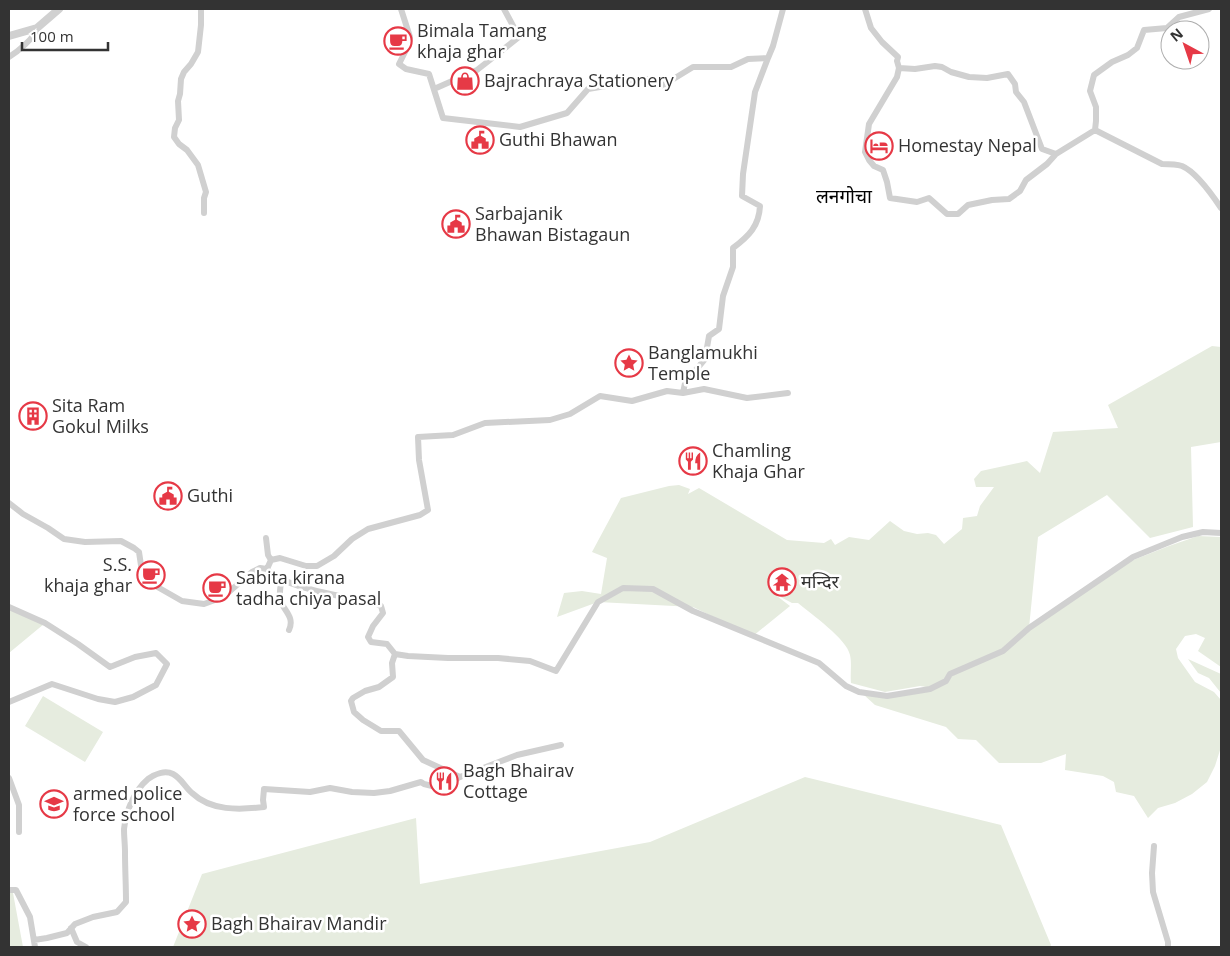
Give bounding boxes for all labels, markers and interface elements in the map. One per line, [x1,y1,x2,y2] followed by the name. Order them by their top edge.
[417,18,547,63] place label: Bimala Tamang khaja ghar
[22,20,109,52] scale bar
[1160,20,1210,70] north arrow
[1166,24,1187,46] text: N
[30,26,74,46] text: 100 m
[383,26,413,56] cafe icon: Bimala Tamang khaja ghar
[450,66,480,96] shop icon: Bajrachraya Stationery
[484,68,675,92] place label: Bajrachraya Stationery
[465,125,495,155] public building icon: Guthi Bhawan
[499,127,617,151] place label: Guthi Bhawan
[864,131,894,161] hotel icon: Homestay Nepal
[898,133,1037,157] place label: Homestay Nepal
[816,183,873,209] district label: लनगोचा
[475,201,630,246] place label: Sarbajanik Bhawan Bistagaun
[441,209,471,239] public building icon: Sarbajanik Bhawan Bistagaun
[648,340,758,385] place label: Banglamukhi Temple
[614,348,644,378] place icon: Banglamukhi Temple
[52,393,149,438] place label: Sita Ram Gokul Milks
[18,401,48,431] building icon: Sita Ram Gokul Milks
[712,438,805,483] place label: Chamling Khaja Ghar
[678,446,708,476] restaurant icon: Chamling Khaja Ghar
[153,481,183,511] public building icon: Guthi
[187,483,233,507] place label: Guthi
[44,552,133,597] place label: S.S. khaja ghar
[136,560,166,590] cafe icon: S.S. khaja ghar
[236,565,381,610] place label: Sabita kirana tadha chiya pasal
[767,567,797,597] temple icon: मन्दिर
[801,569,840,593] place label: मन्दिर
[202,573,232,603] cafe icon: Sabita kirana tadha chiya pasal
[463,758,574,803] place label: Bagh Bhairav Cottage
[429,766,459,796] restaurant icon: Bagh Bhairav Cottage
[73,781,182,826] place label: armed police force school
[39,789,69,819] school or university icon: armed police force school
[177,909,207,939] place icon: Bagh Bhairav Mandir
[211,911,387,935] place label: Bagh Bhairav Mandir

